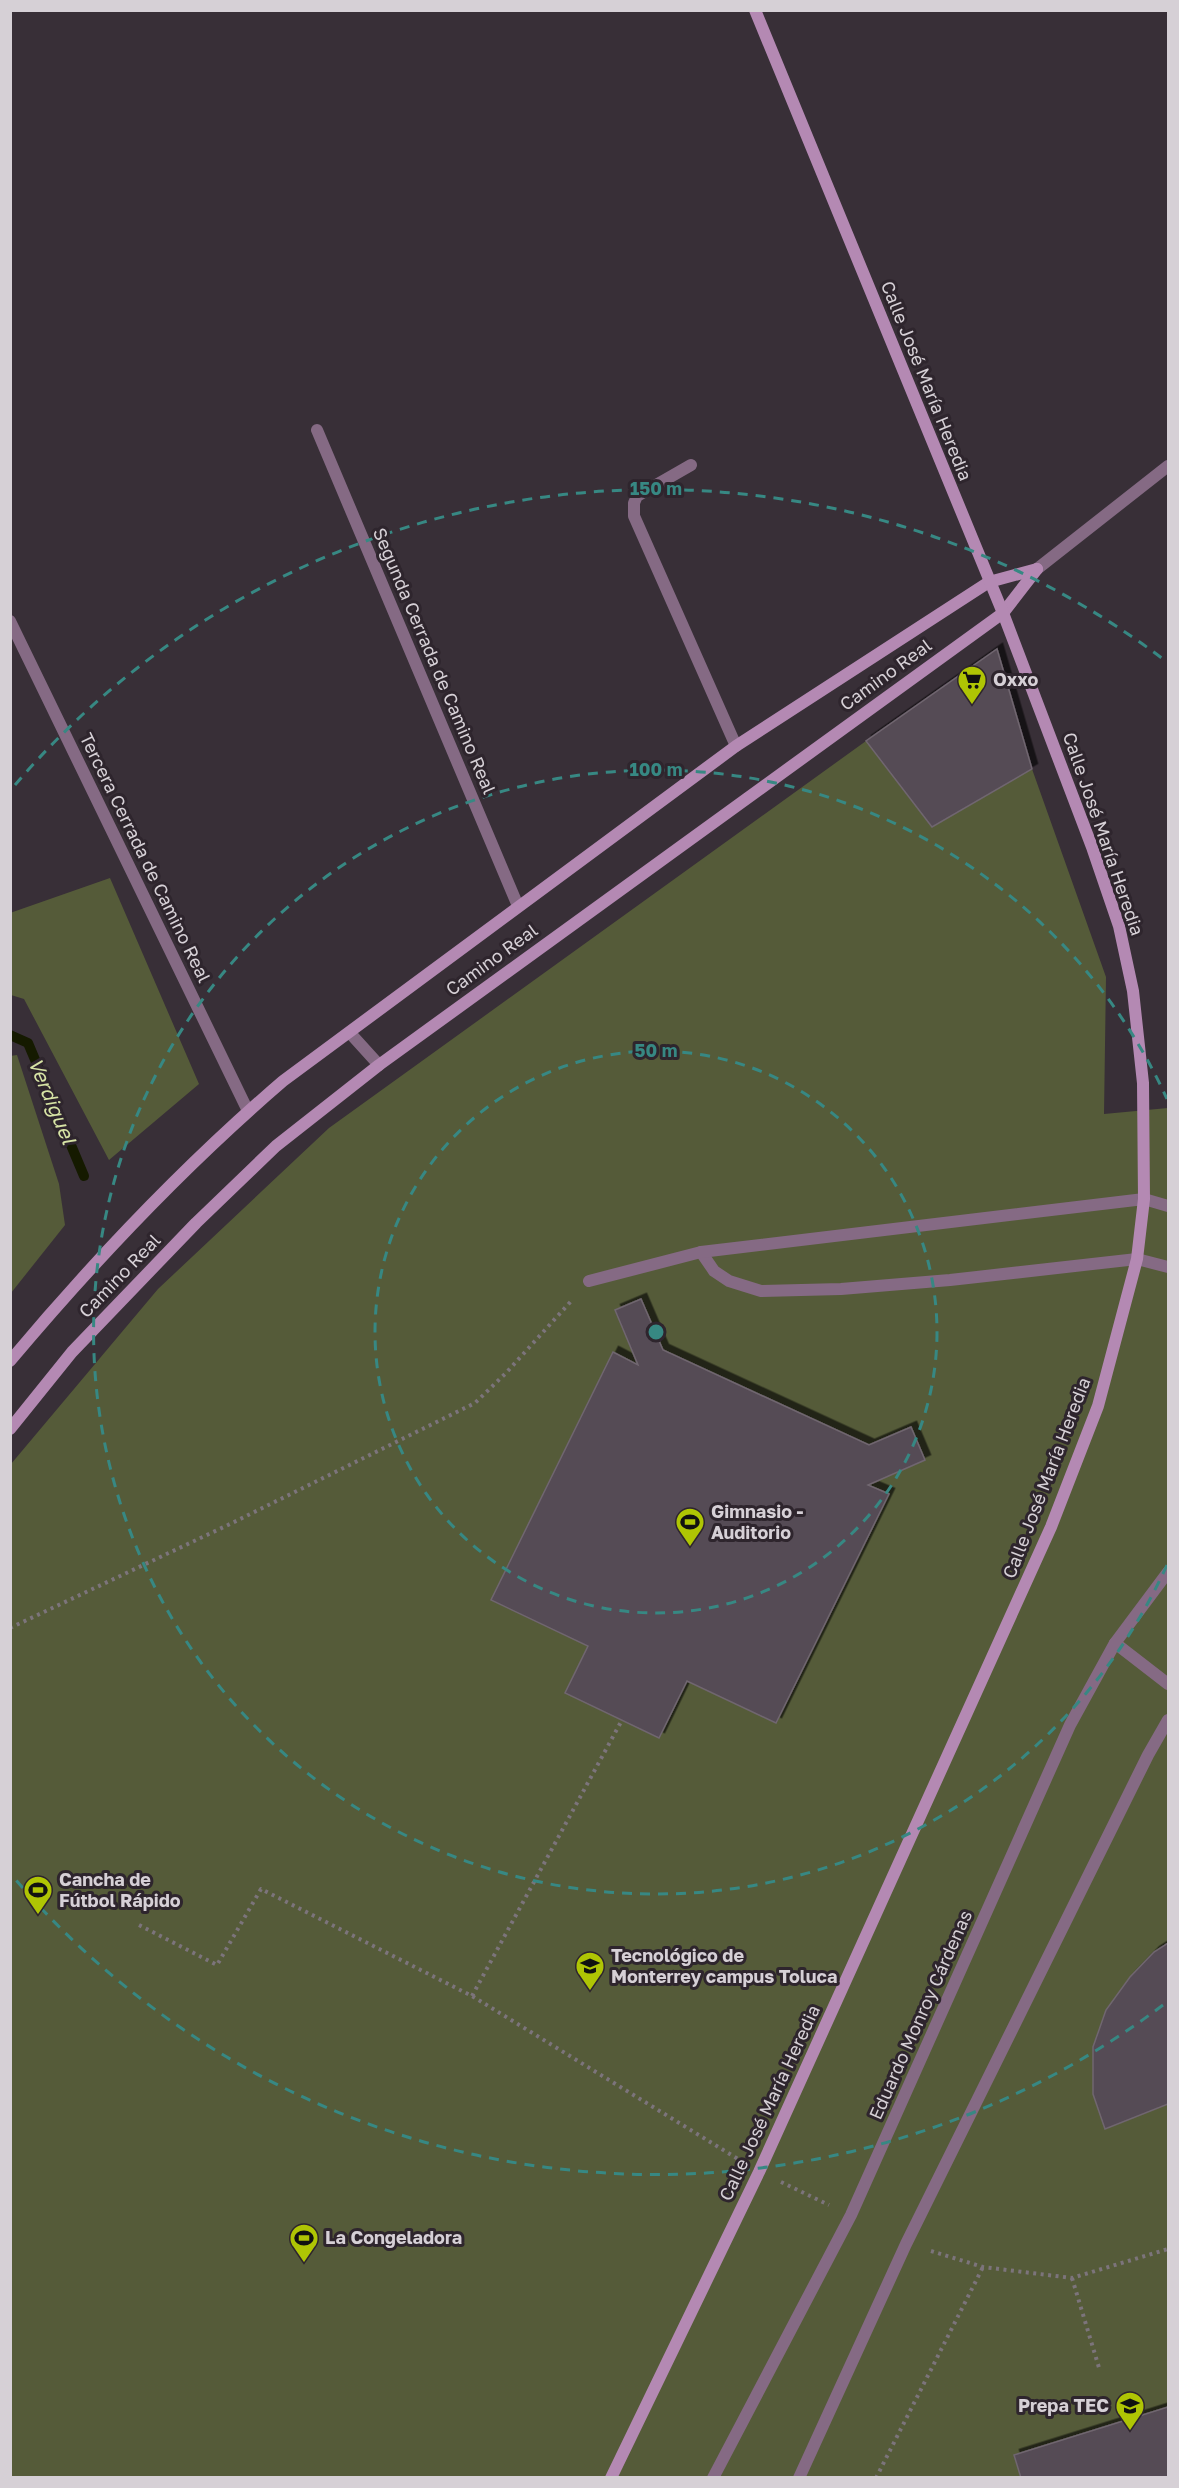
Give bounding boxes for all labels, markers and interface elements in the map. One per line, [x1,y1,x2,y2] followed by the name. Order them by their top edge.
[877,277,977,484] street label: Calle José María Heredia
[630,477,682,499] text: 150 m
[369,524,501,797] street label: Segunda Cerrada de Camino Real
[835,633,936,715] street label: Camino Real
[956,664,988,706] supermarket icon: Oxxo
[993,668,1038,690] place label: Oxxo
[76,729,216,986] street label: Tercera Cerrada de Camino Real
[1059,729,1149,938] street label: Calle José María Heredia
[630,758,682,780] text: 100 m
[441,918,542,1000] street label: Camino Real
[635,1039,677,1061] text: 50 m
[23,1054,82,1148] water label: Verdiguel
[74,1229,165,1322] street label: Camino Real
[646,1322,666,1342] centre of rings
[998,1374,1095,1581] street label: Calle José María Heredia
[711,1500,804,1543] place label: Gimnasio - Auditorio
[674,1506,706,1548] sports icon: Gimnasio - Auditorio
[59,1868,181,1911] place label: Cancha de Fútbol Rápido
[22,1874,54,1916] sports icon: Cancha de Fútbol Rápido
[864,1906,976,2123] street label: Eduardo Monroy Cárdenas
[611,1944,837,1987] place label: Tecnológico de Monterrey campus Toluca
[574,1950,606,1992] school or university icon: Tecnológico de Monterrey campus Toluca
[714,2001,824,2204] street label: Calle José María Heredia
[288,2222,320,2264] sports icon: La Congeladora
[325,2226,462,2248] place label: La Congeladora
[1114,2390,1146,2432] school or university icon: Prepa TEC
[1018,2394,1109,2416] place label: Prepa TEC

